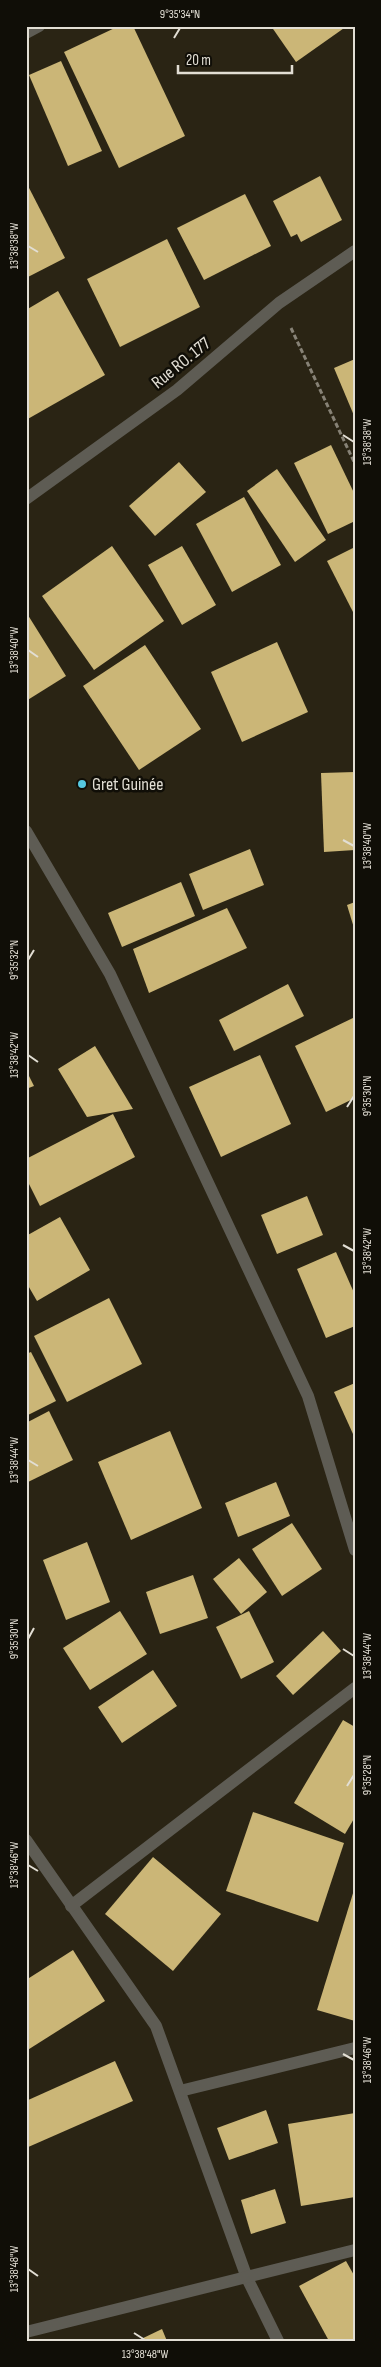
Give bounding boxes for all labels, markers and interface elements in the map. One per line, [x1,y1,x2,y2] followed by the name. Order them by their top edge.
[160,7,200,22] text: 9°35'34"N
[178,42,292,74] scale bar
[186,51,211,70] text: 20 m
[7,223,22,269] text: 13°38'38"W
[147,332,215,393] street label: Rue RO. 177
[360,419,375,465] text: 13°38'38"W
[7,627,22,673] text: 13°38'40"W
[92,774,164,795] place label: Gret Guinée
[76,778,88,790] marker: Gret Guinée
[360,823,375,869] text: 13°38'40"W
[7,940,22,980] text: 9°35'32"N
[7,1032,22,1078] text: 13°38'42"W
[360,1076,375,1116] text: 9°35'30"N
[360,1228,375,1274] text: 13°38'42"W
[7,1437,22,1483] text: 13°38'44"W
[7,1619,22,1659] text: 9°35'30"N
[360,1633,375,1679] text: 13°38'44"W
[360,1755,375,1795] text: 9°35'28"N
[7,1842,22,1888] text: 13°38'46"W
[360,2037,375,2083] text: 13°38'46"W
[7,2246,22,2292] text: 13°38'48"W
[122,2347,168,2362] text: 13°38'48"W

